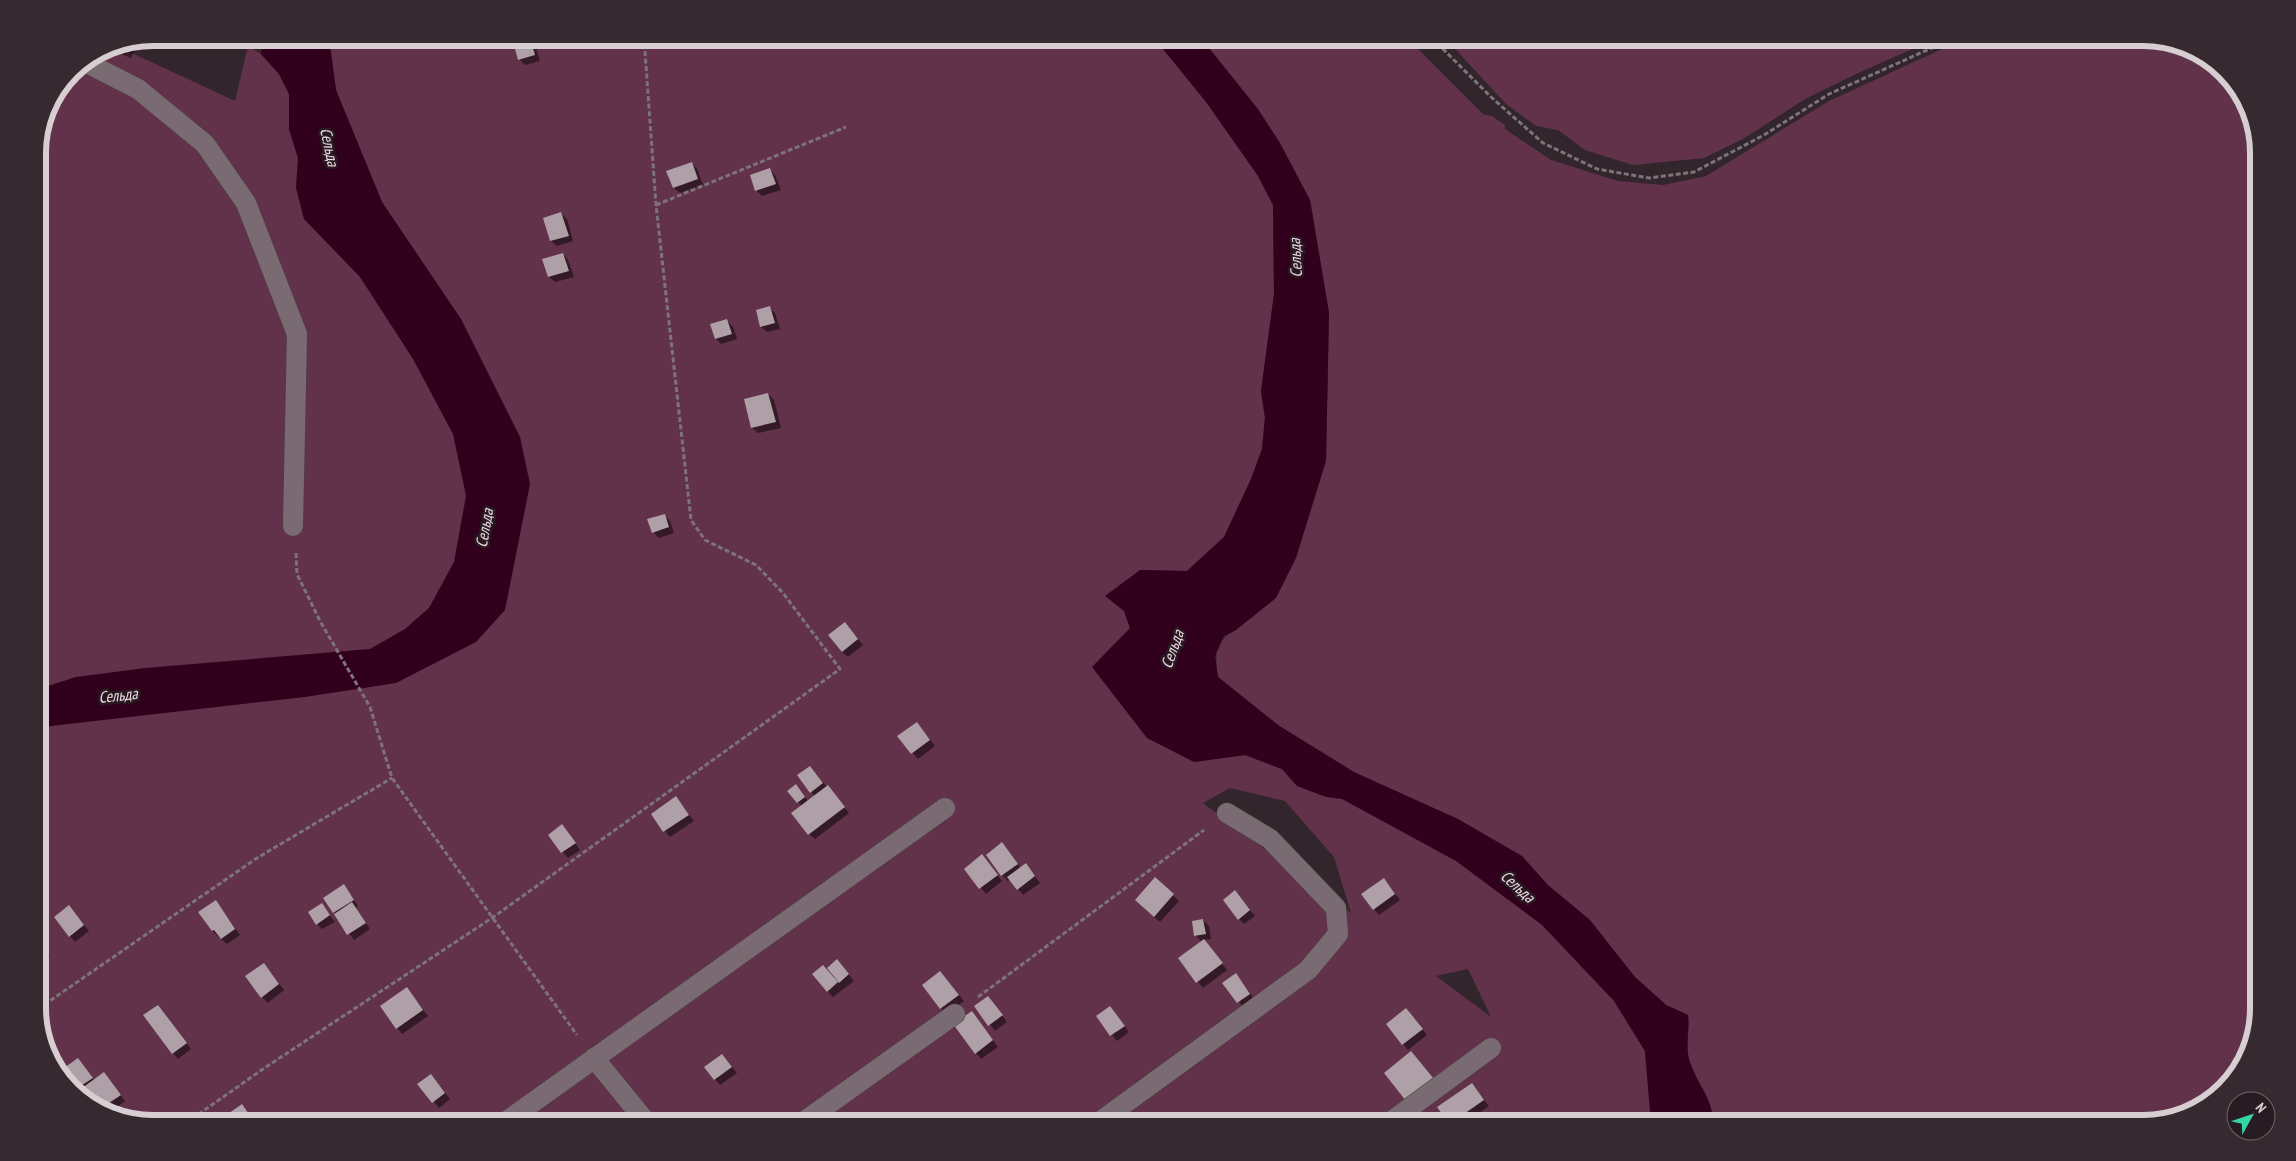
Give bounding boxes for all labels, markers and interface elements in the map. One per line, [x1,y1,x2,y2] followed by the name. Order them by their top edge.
[316,126,344,170] water label: Сельда
[1284,236,1306,278] water label: Сельда
[471,505,498,549] water label: Сельда
[1156,626,1188,671] water label: Сельда
[98,683,140,707] water label: Сельда
[1497,865,1540,908] water label: Сельда
[2226,1091,2276,1141] north arrow
[2252,1099,2270,1116] text: N

